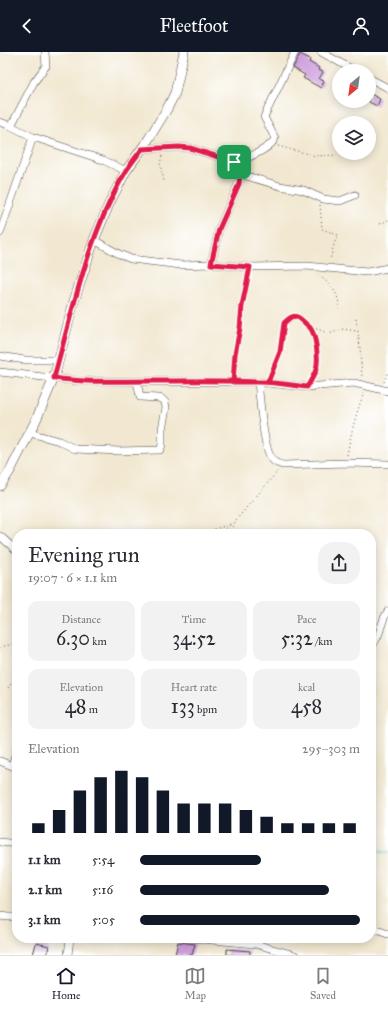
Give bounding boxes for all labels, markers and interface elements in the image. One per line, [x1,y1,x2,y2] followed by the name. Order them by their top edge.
[16,15,38,37] icon: back
[160,15,228,37] text: Fleetfoot
[350,15,372,37] icon: person
[332,64,376,108] north arrow
[332,64,376,160] map controls
[332,116,376,160] button: layers
[217,145,251,179] pin
[223,151,245,173] icon: arrive
[28,541,140,568] text: Evening run
[318,542,360,584] button: share
[28,570,117,586] text: 19:07 · 6 × 1.1 km
[62,613,101,626] text: Distance
[182,613,206,626] text: Time
[297,613,317,626] text: Pace
[56,626,90,650] text: 6.30
[172,626,216,650] text: 34:52
[281,626,313,650] text: 5:32
[90,635,107,648] text: km
[313,635,333,648] text: /km
[59,681,103,694] text: Elevation
[171,681,217,694] text: Heart rate
[298,681,315,694] text: kcal
[65,694,86,718] text: 48
[171,694,195,718] text: 133
[291,694,322,718] text: 458
[86,703,98,716] text: m
[195,703,217,716] text: bpm
[28,741,80,757] text: Elevation
[302,741,360,757] text: 295–303 m
[28,852,61,868] text: 1.1 km
[92,852,114,868] text: 5:54
[28,882,62,898] text: 2.1 km
[92,882,113,898] text: 5:16
[28,912,61,928] text: 3.1 km
[92,912,115,928] text: 5:05
[52,965,81,1002] tab: Home
[184,965,206,1002] tab: Map
[310,965,336,1002] tab: Saved

